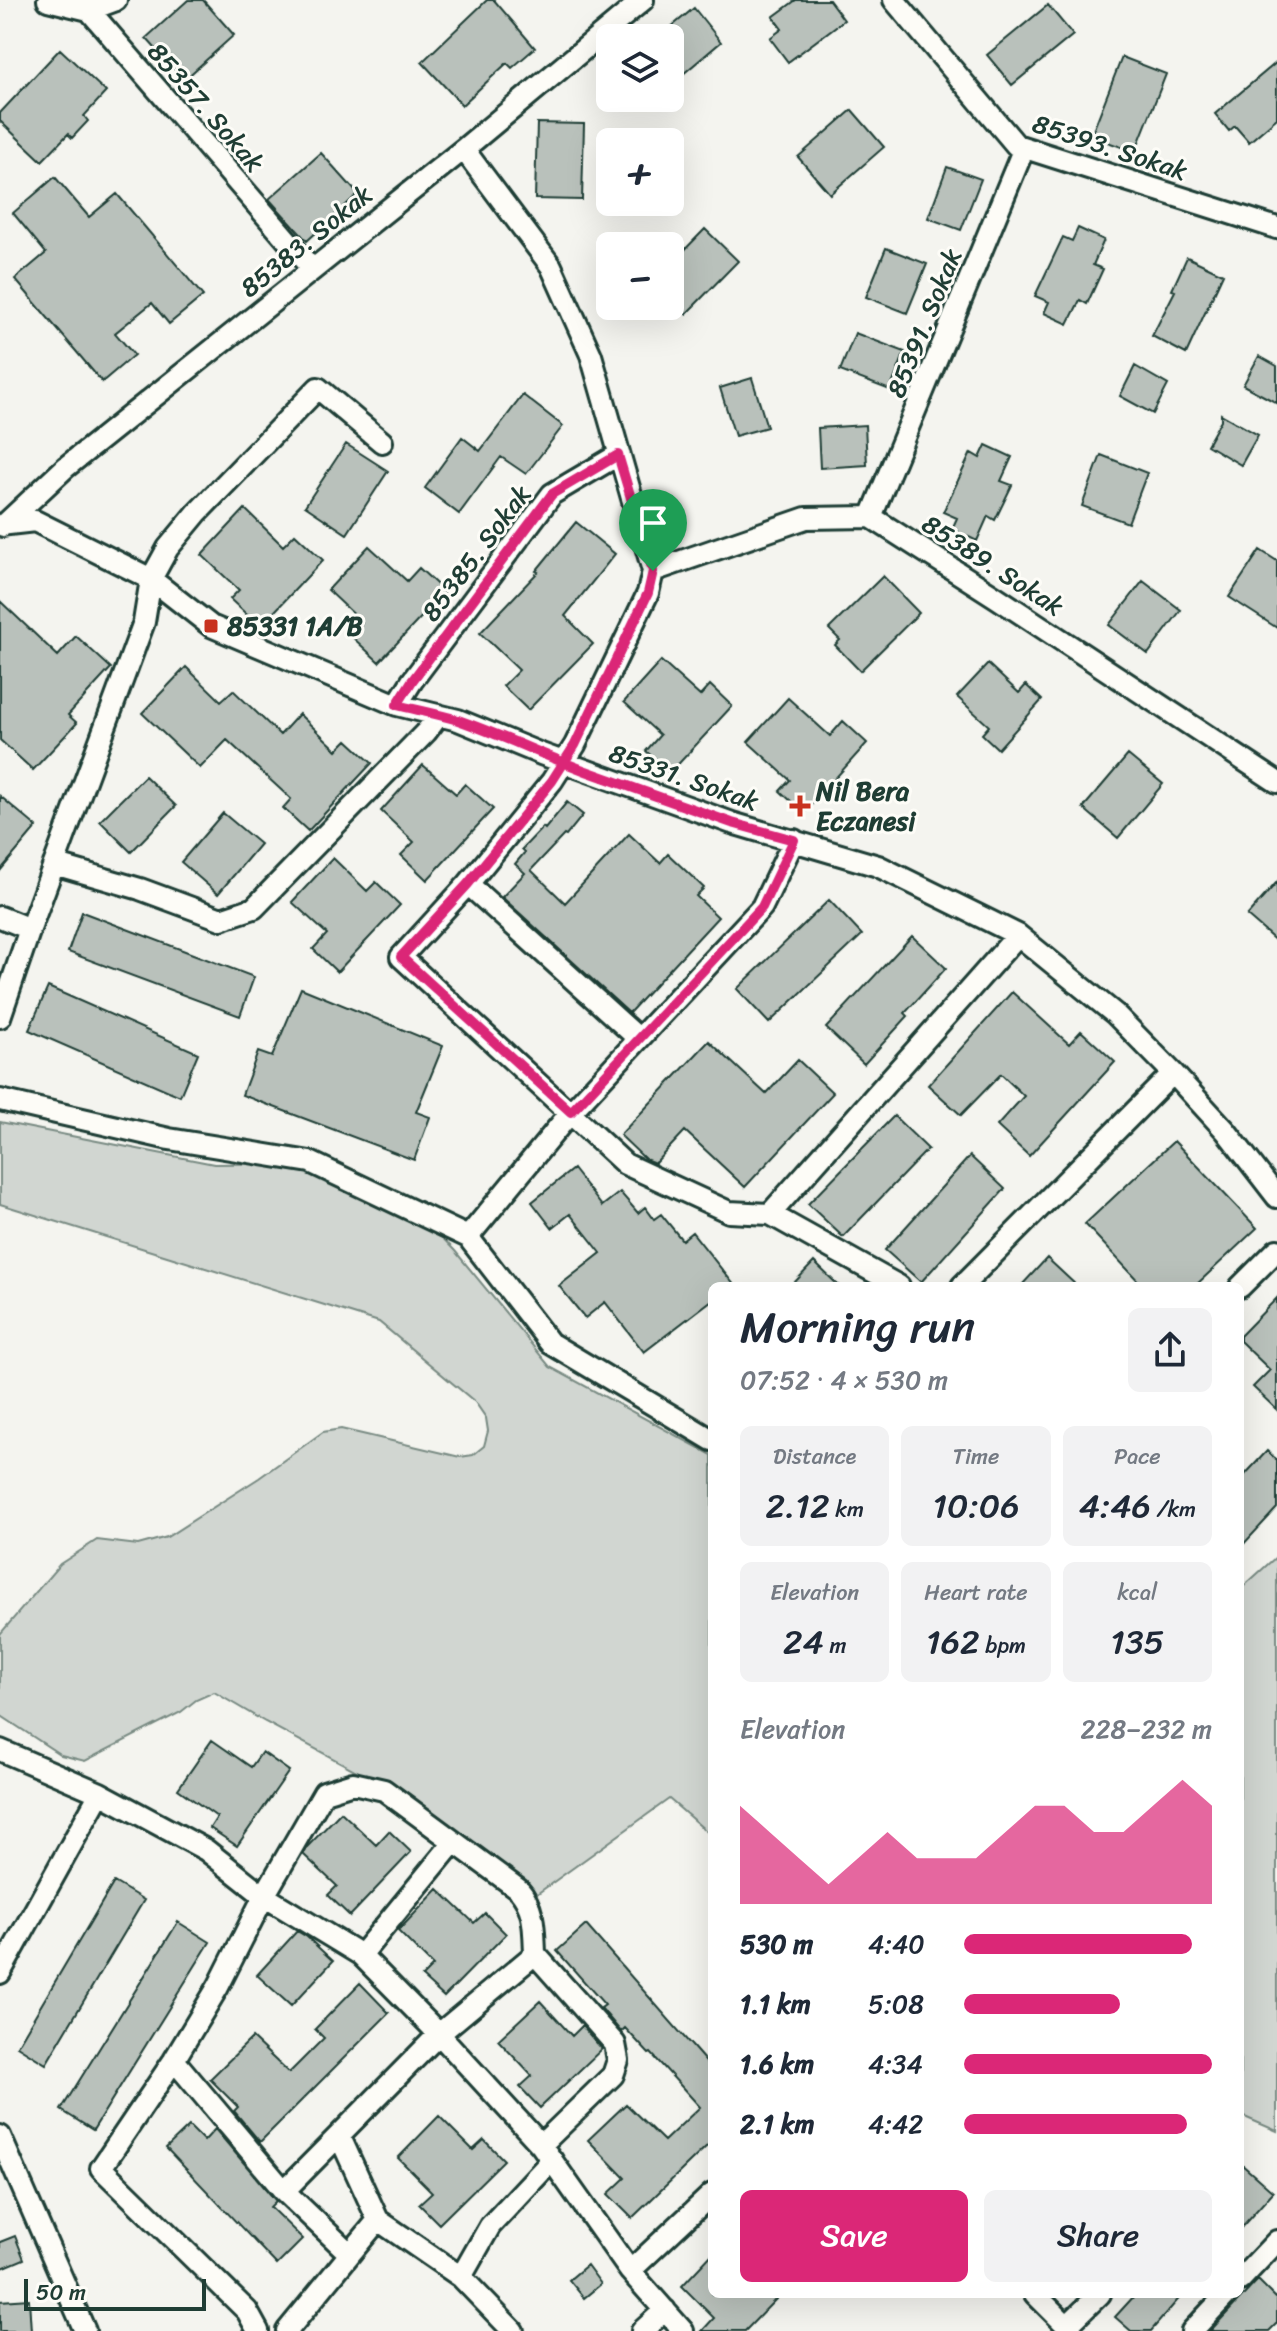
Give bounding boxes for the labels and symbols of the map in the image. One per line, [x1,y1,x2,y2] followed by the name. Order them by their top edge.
[136,31,276,183] street label: 85357. Sokak
[1026,100,1194,194] street label: 85393. Sokak
[229,172,383,309] street label: 85383. Sokak
[873,241,975,405] street label: 85391. Sokak
[409,474,543,632] street label: 85385. Sokak
[619,489,687,571] pin
[912,502,1074,629] street label: 85389. Sokak
[226,603,363,649] place label: 85331 1A/B
[202,617,220,635] marker: 85331 1A/B
[603,730,765,824] street label: 85331. Sokak
[815,768,917,844] place label: Nil Bera Eczanesi
[791,797,809,815] marker: Nil Bera Eczanesi
[24,2275,206,2311] scale bar

